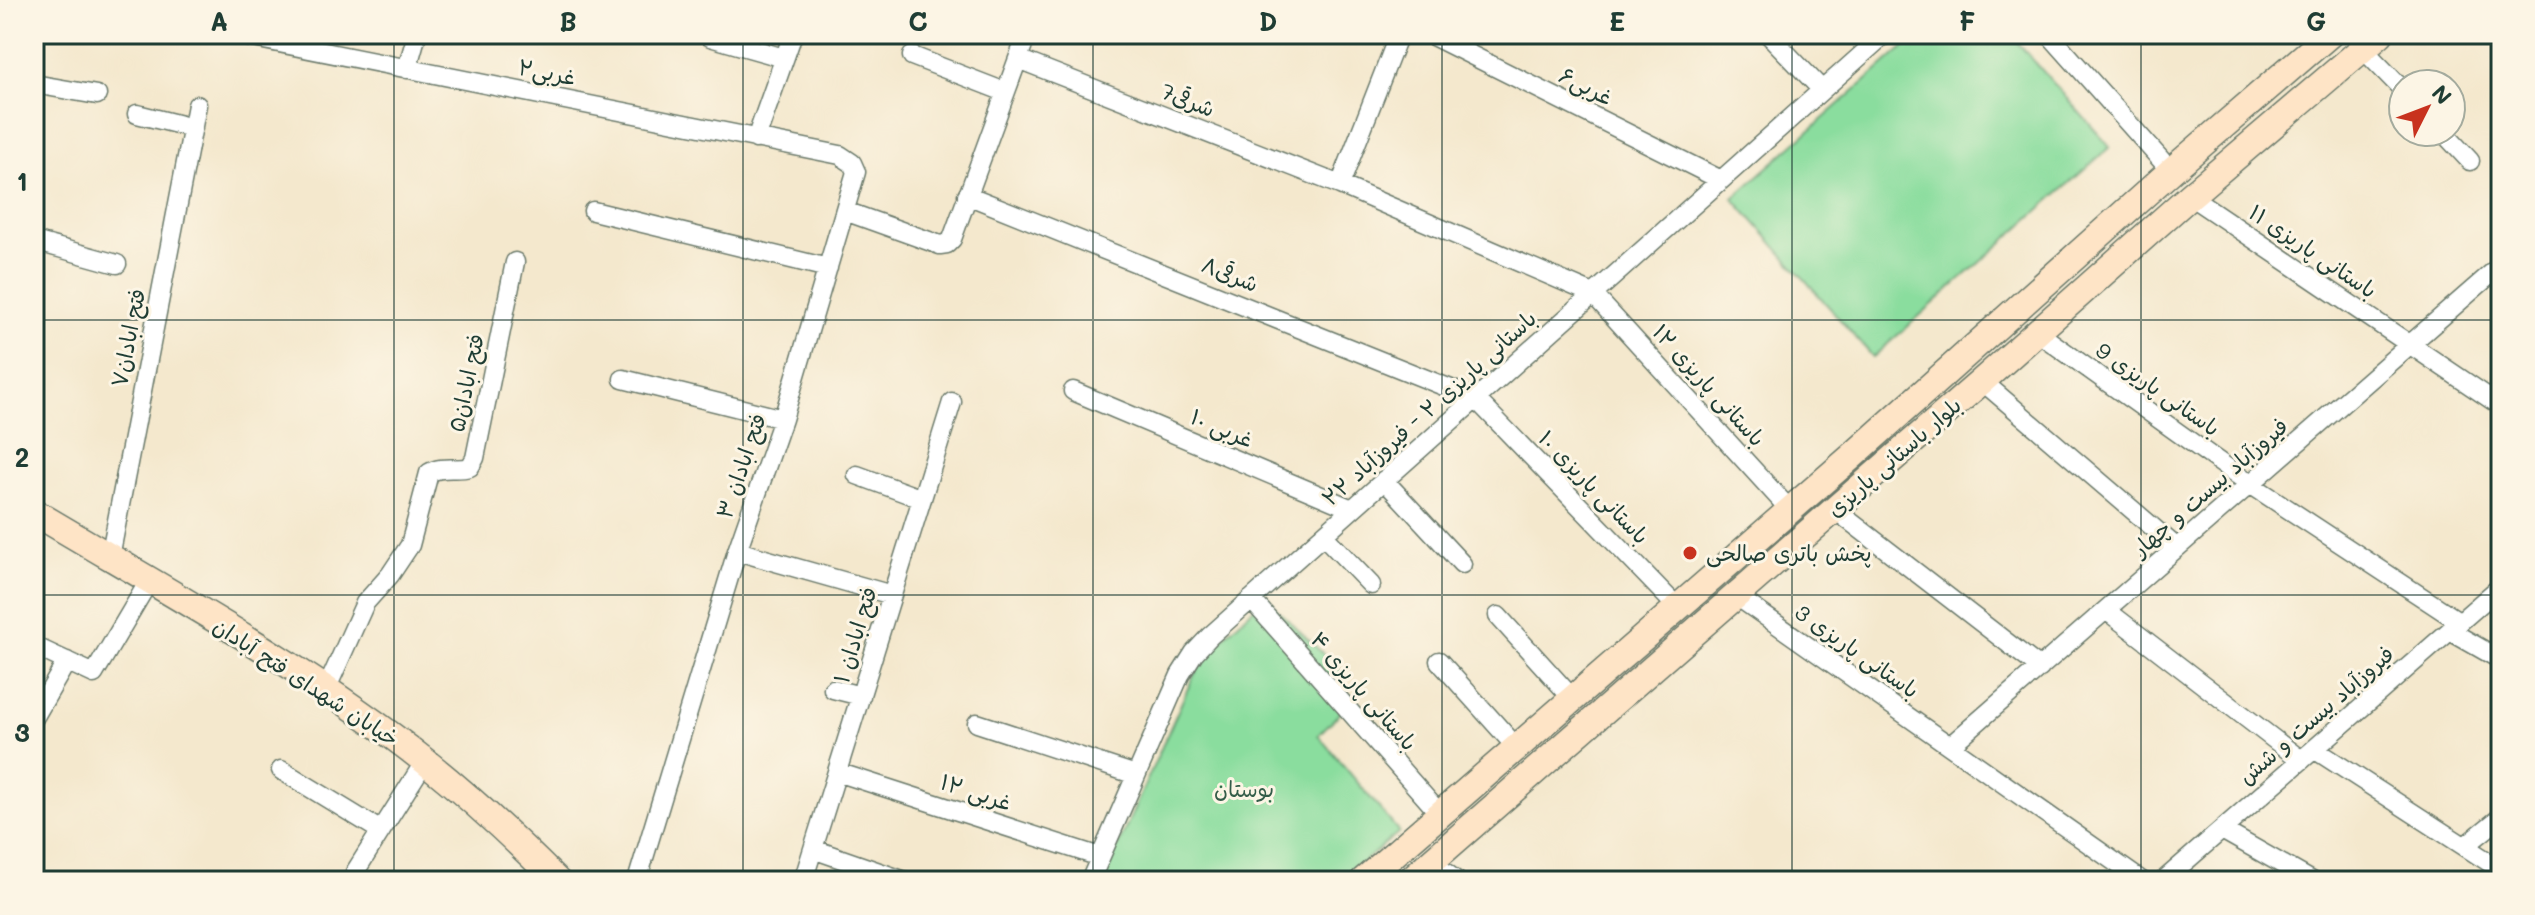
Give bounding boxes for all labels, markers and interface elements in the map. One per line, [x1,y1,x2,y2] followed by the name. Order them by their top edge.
[210,4,228,38] text: A
[559,4,577,38] text: B
[908,4,928,38] text: C
[1259,4,1277,38] text: D
[1609,4,1625,38] text: E
[1959,4,1975,38] text: F
[2306,4,2326,38] text: G
[516,52,578,92] street label: غربی۲
[1554,60,1618,112] street label: غربی۶
[2387,68,2467,148] north arrow
[1157,76,1219,123] street label: شرقی7
[2426,78,2459,110] text: N
[16,164,28,198] text: 1
[2243,197,2383,305] street label: باستانی پاریزی ۱۱
[1198,249,1263,298] street label: شرقی۸
[104,286,153,390] street label: فتح ابادان۷
[1315,303,1543,513] street label: باستانی پاریزی ۲ - فیروزآباد ۲۲
[1646,317,1772,453] street label: باستانی پاریزی ۱۲
[441,331,492,435] street label: فتح ابادان۵
[2090,335,2226,443] street label: باستانی پاریزی 9
[1820,390,1968,524] street label: بلوار باستانی پاریزی
[1186,401,1258,455] street label: غربی ۱۰
[709,409,774,523] street label: فتح ابادان ۳
[2124,411,2294,564] street label: فیروزآباد بیست و چهار
[1532,424,1656,550] street label: باستانی پاریزی ۱۰
[15,440,29,474] text: 2
[1706,538,1872,568] place label: پخش باتری صالحی
[1681,544,1699,562] marker: پخش باتری صالحی
[826,583,885,687] street label: فتح ابادان ۱
[1789,597,1925,705] street label: باستانی پاریزی 3
[207,611,405,754] street label: خیابان شهدای فتح آبادان
[1304,625,1424,757] street label: باستانی پاریزی ۴
[2232,639,2400,790] street label: فیروزآباد بیست و شش
[14,715,30,749] text: 3
[937,766,1015,818] street label: غربی ۱۲
[1214,774,1274,803] park label: بوستان

